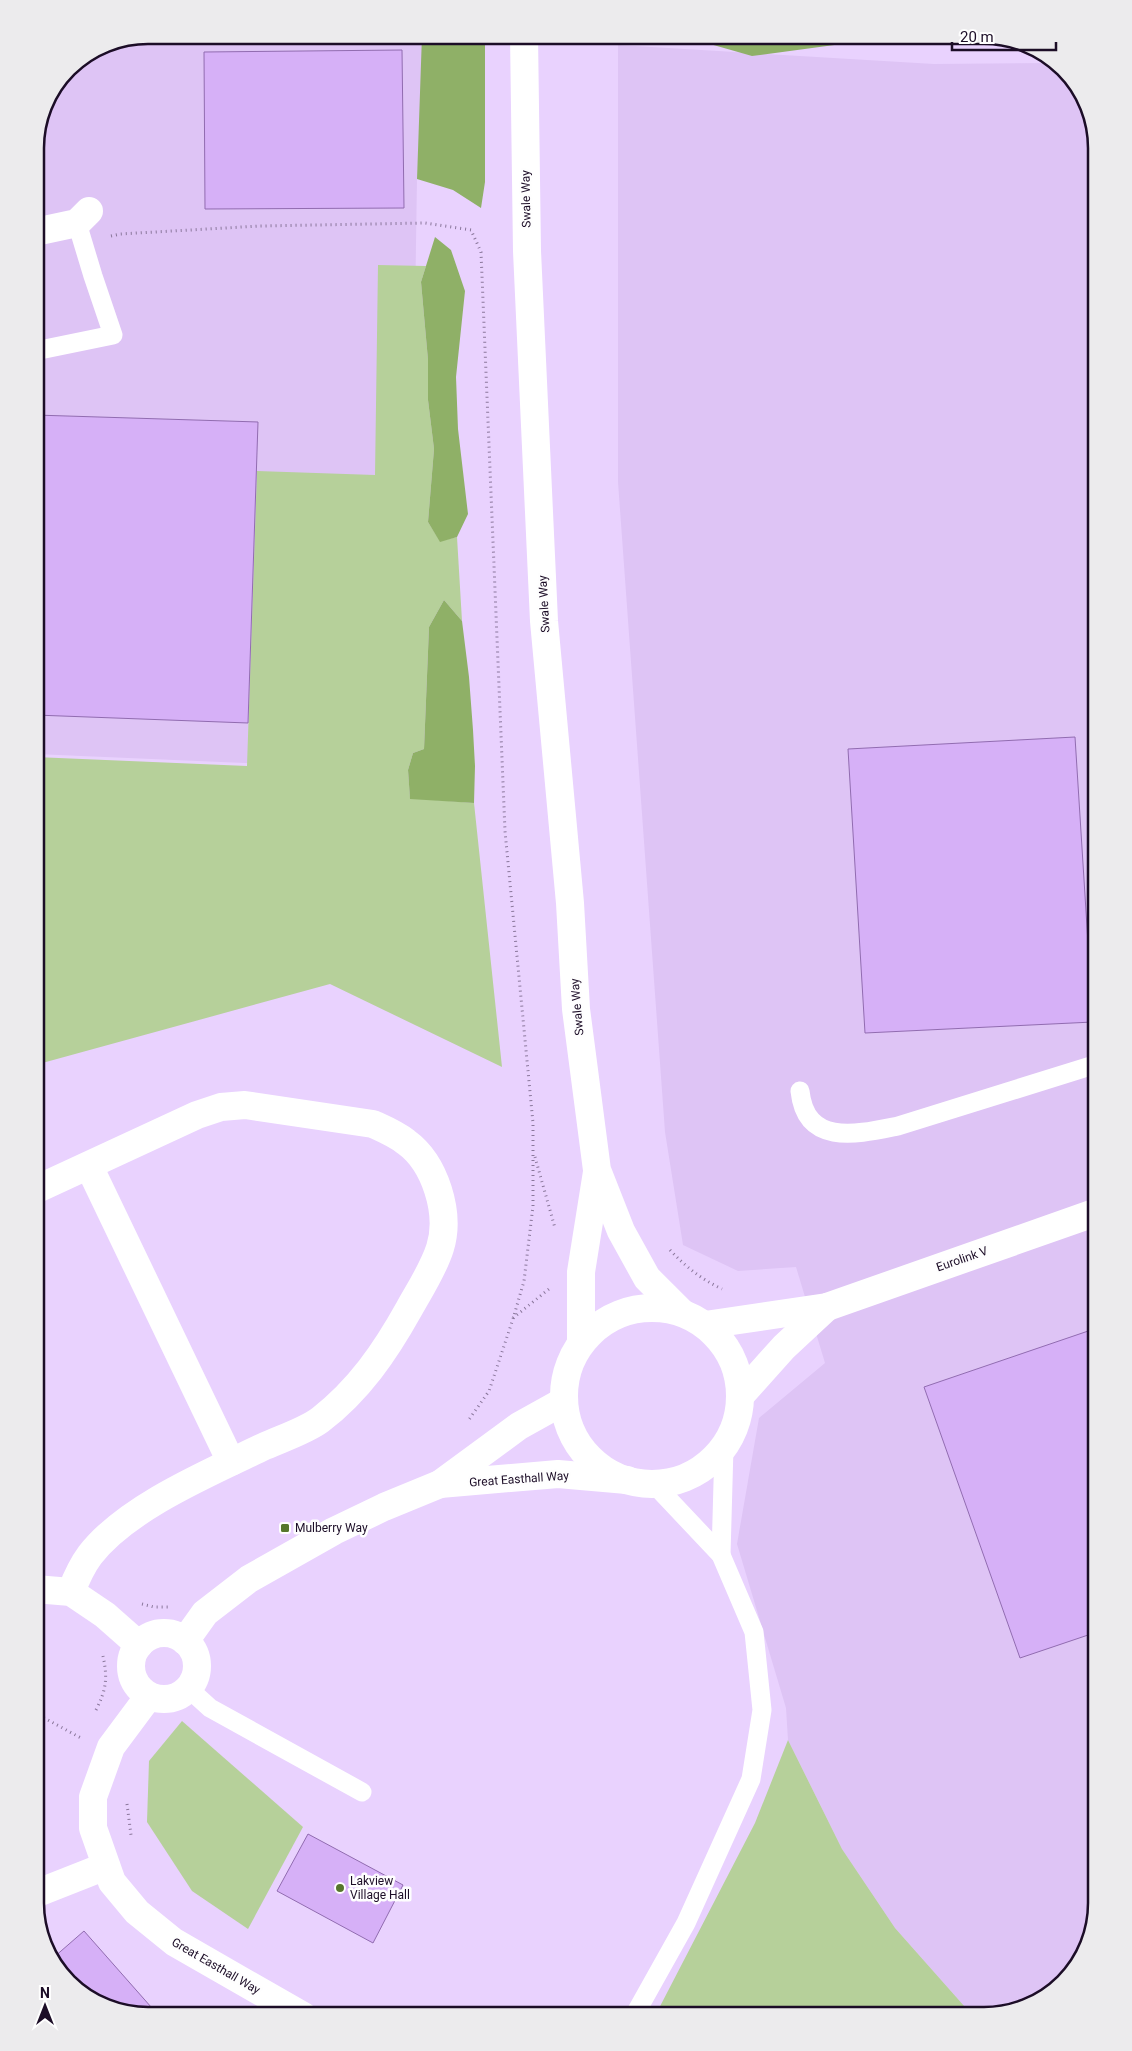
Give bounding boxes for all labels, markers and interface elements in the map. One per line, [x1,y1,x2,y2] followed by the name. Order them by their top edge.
[952,20,1056,52] scale bar
[960,28,994,46] text: 20 m
[518,170,534,228] street label: Swale Way
[535,575,552,633] street label: Swale Way
[567,977,586,1036] street label: Swale Way
[935,1244,990,1274] street label: Eurolink V
[469,1469,570,1489] street label: Great Easthall Way
[295,1521,368,1535] place label: Mulberry Way
[279,1522,291,1534] marker: Mulberry Way
[350,1874,410,1902] place label: Lakview Village Hall
[334,1882,346,1894] marker: Lakview Village Hall
[169,1935,263,1997] street label: Great Easthall Way
[20,1981,70,2031] north arrow
[40,1985,50,2001] text: N

